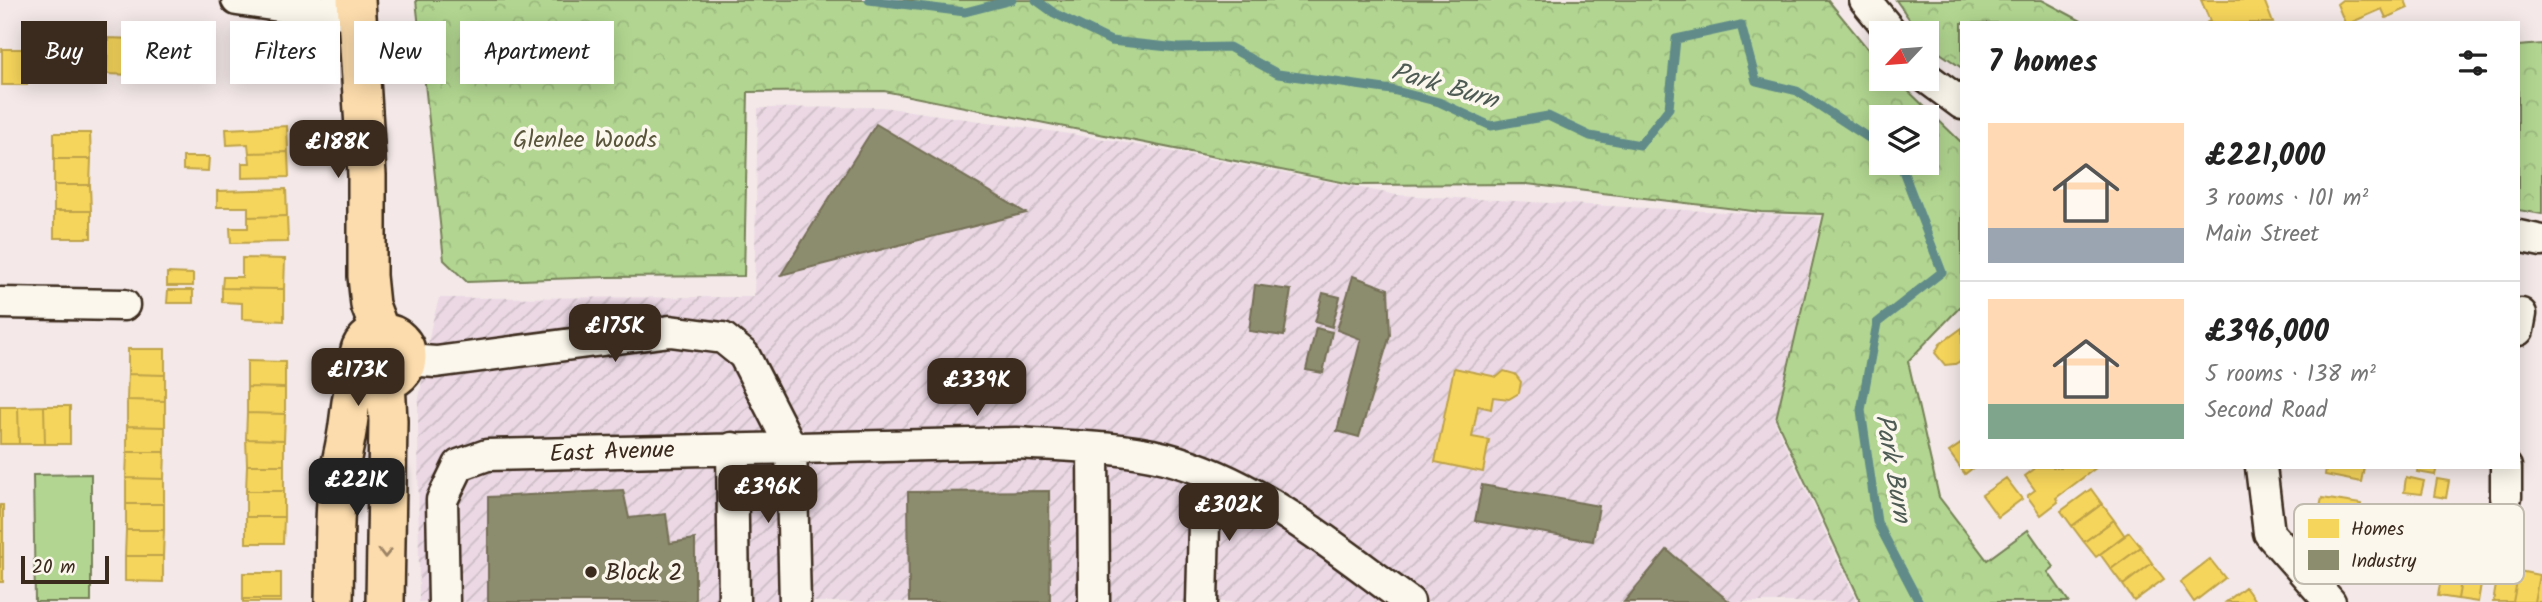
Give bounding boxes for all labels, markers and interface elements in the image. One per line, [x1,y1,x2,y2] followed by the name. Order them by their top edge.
[21,21,107,84] chip: Buy
[121,21,216,84] chip: Rent
[230,21,340,84] chip: Filters
[354,21,446,84] chip: New
[460,21,614,84] chip: Apartment
[1869,21,1939,91] north arrow
[1869,21,1939,175] map controls
[1988,39,2098,87] text: 7 homes
[2454,44,2492,82] icon: filters
[1386,52,1505,123] water label: Park Burn
[1869,105,1939,175] button: layers
[289,120,387,180] pin: £188K
[513,121,657,160] park label: Glenlee Woods
[306,125,370,161] text: £188K
[2205,133,2325,181] text: £221,000
[2044,151,2128,235] icon: home
[2205,181,2368,217] text: 3 rooms · 101 m²
[2205,217,2319,253] text: Main Street
[566,304,664,364] pin: £175K
[585,309,645,345] text: £175K
[2205,309,2329,357] text: £396,000
[2044,327,2128,411] icon: home
[309,348,407,408] pin: £173K
[327,353,389,389] text: £173K
[2205,357,2376,393] text: 5 rooms · 138 m²
[928,358,1026,418] pin: £339K
[943,363,1011,399] text: £339K
[2205,393,2327,429] text: Second Road
[1862,411,1923,528] water label: Park Burn
[549,431,675,474] street label: East Avenue
[308,458,406,518] pin: £221K
[325,463,389,499] text: £221K
[719,466,817,525] pin: £396K
[734,470,802,506] text: £396K
[1180,484,1278,543] pin: £302K
[1195,488,1263,524] text: £302K
[2294,504,2524,584] legend
[2351,515,2404,545] text: Homes
[2351,547,2417,577] text: Industry
[377,548,393,558] one-way arrow
[21,553,108,585] scale bar
[32,553,75,583] text: 20 m
[605,554,683,593] place label: Block 2
[583,564,599,580] marker: Block 2

